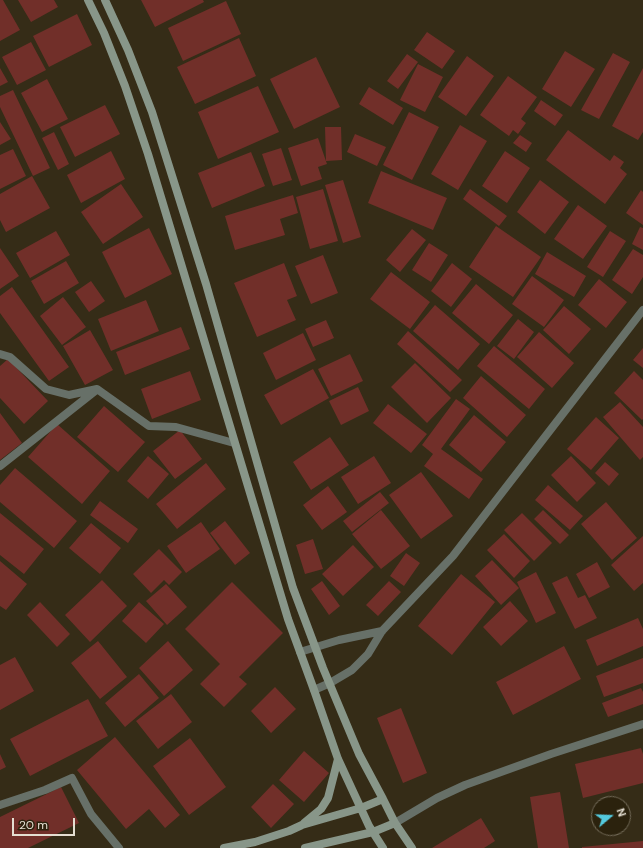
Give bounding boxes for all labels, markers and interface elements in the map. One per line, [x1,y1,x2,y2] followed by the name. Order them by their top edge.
[591,796,631,836] north arrow
[613,806,629,818] text: N
[14,810,77,836] scale bar
[19,817,48,833] text: 20 m

